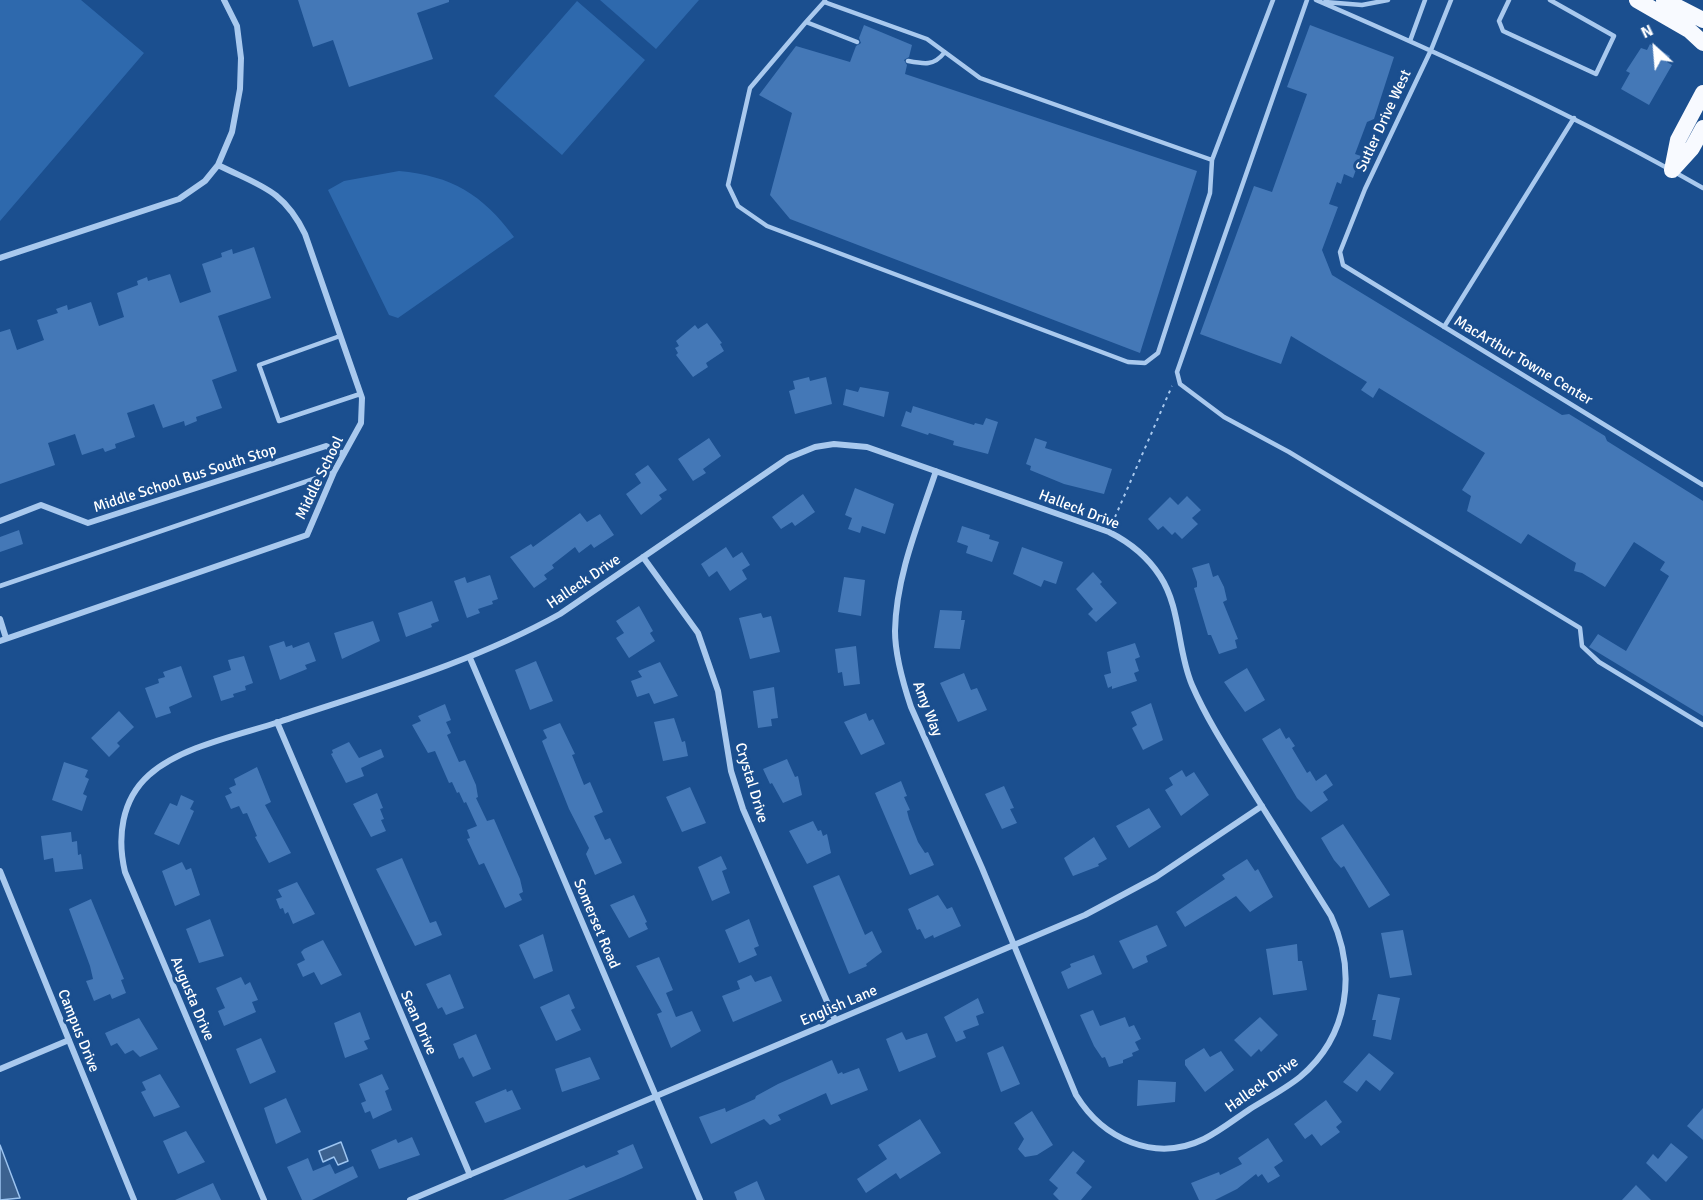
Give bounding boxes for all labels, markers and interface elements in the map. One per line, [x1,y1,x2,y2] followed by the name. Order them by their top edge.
[1625,18,1685,78] north arrow
[1638,20,1656,43] text: N
[1352,67,1416,175] street label: Sutler Drive West
[1450,312,1596,410] street label: MacArthur Towne Center
[292,433,348,523] street label: Middle School
[91,441,279,517] street label: Middle School Bus South Stop
[1036,486,1122,534] street label: Halleck Drive
[544,551,624,613] street label: Halleck Drive
[908,679,946,739] street label: Amy Way
[730,741,772,825] street label: Crystal Drive
[569,876,623,972] street label: Somerset Road
[166,954,218,1044] street label: Augusta Drive
[798,982,880,1030] street label: English Lane
[53,987,103,1075] street label: Campus Drive
[396,988,440,1058] street label: Sean Drive
[1222,1053,1302,1117] street label: Halleck Drive

